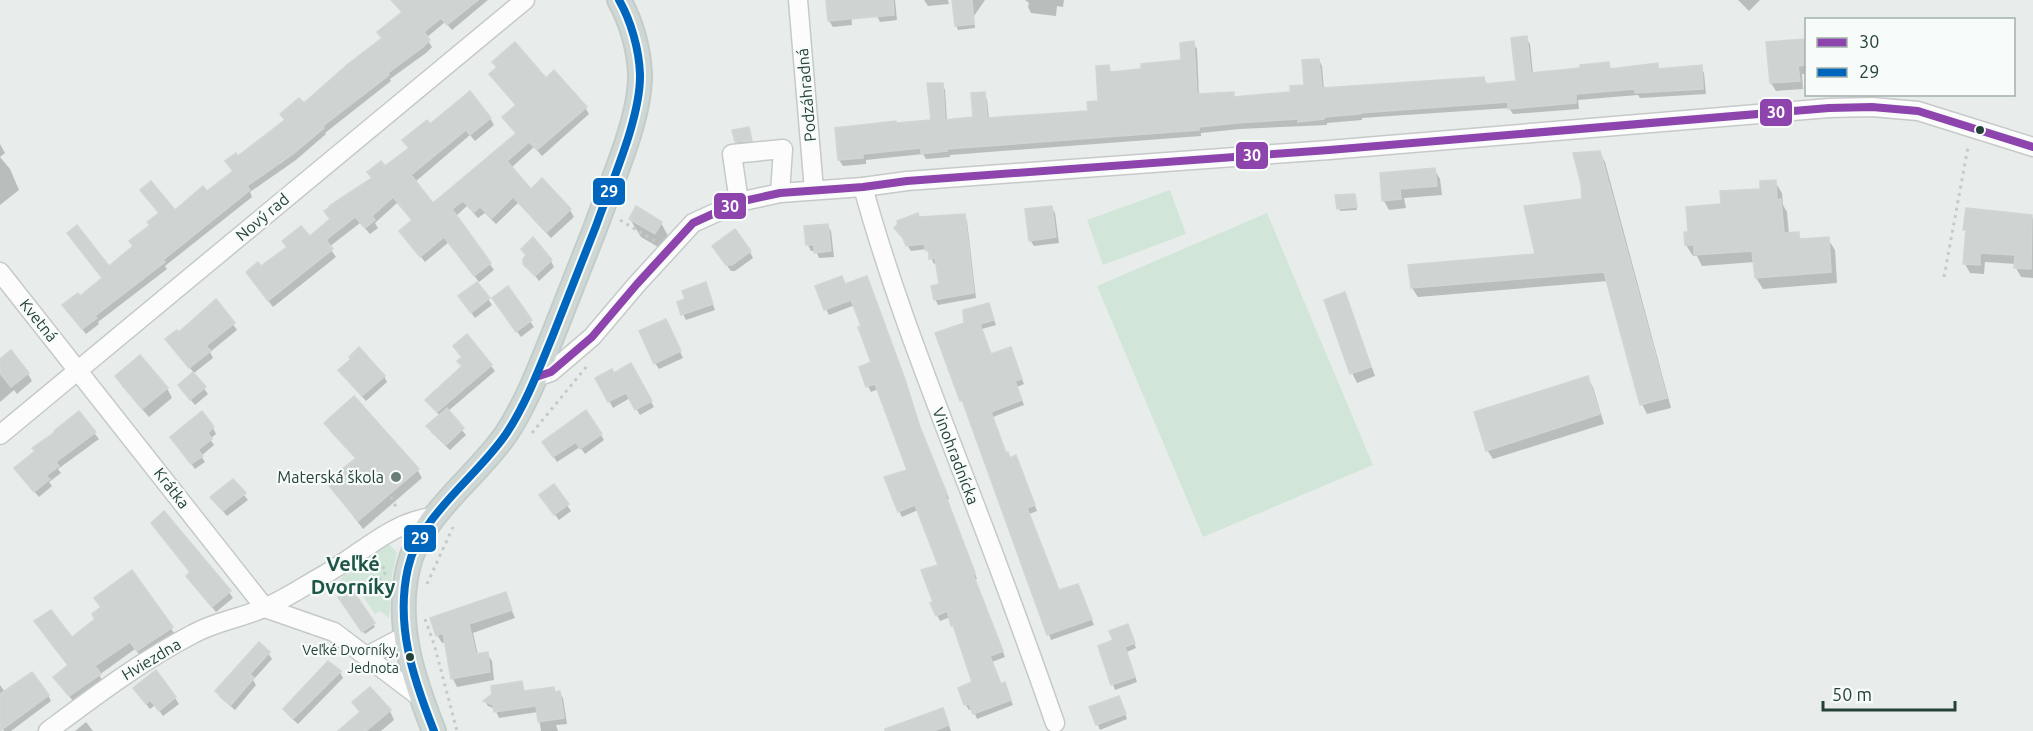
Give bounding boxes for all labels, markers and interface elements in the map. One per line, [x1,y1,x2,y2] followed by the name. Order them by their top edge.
[1805,18,2015,96] legend
[1859,31,1879,51] text: 30
[793,47,819,143] street label: Podzáhradná
[1859,61,1879,81] text: 29
[1759,98,1793,127] line badge: 30
[1767,103,1785,121] text: 30
[1974,124,1986,136] unlabelled marker
[1235,141,1269,170] line badge: 30
[1243,146,1261,164] text: 30
[592,177,626,206] line badge: 29
[600,182,618,200] text: 29
[232,190,292,244] street label: Nový rad
[713,192,747,220] line badge: 30
[721,197,739,215] text: 30
[16,295,62,345] street label: Kvetná
[929,405,983,507] street label: Vinohradnícka
[151,464,193,512] street label: Krátka
[277,468,384,486] place label: Materská škola
[389,470,403,484] marker: Materská škola
[403,524,437,553] line badge: 29
[411,529,429,547] text: 29
[311,552,396,598] district label: Veľké Dvorníky
[118,634,184,684] street label: Hviezdna
[302,642,399,676] place label: Veľké Dvorníky, Jednota
[404,651,416,663] marker: Veľké Dvorníky, Jednota
[1823,674,1955,712] scale bar
[1832,684,1872,704] text: 50 m

